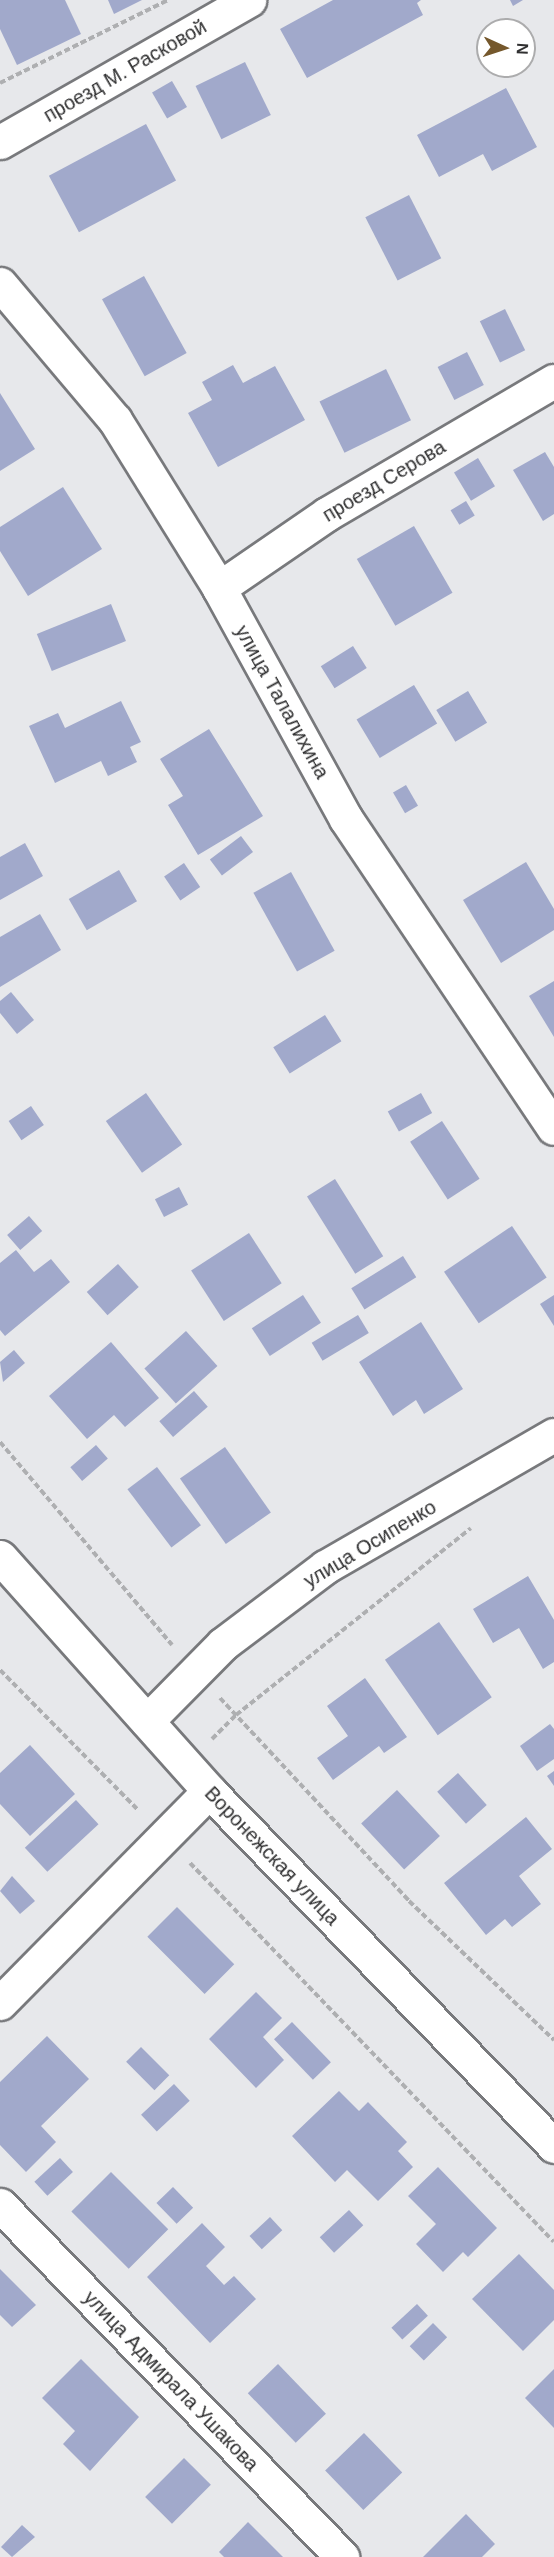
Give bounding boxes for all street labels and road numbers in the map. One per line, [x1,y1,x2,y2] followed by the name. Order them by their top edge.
[39,15,211,127] street label: проезд М. Расковой
[318,435,450,527] street label: проезд Серова
[230,621,334,783] street label: улица Талалихина
[299,1495,441,1593] street label: улица Осипенко
[200,1782,344,1930] street label: Воронежская улица
[78,2286,264,2476] street label: улица Адмирала Ушакова

